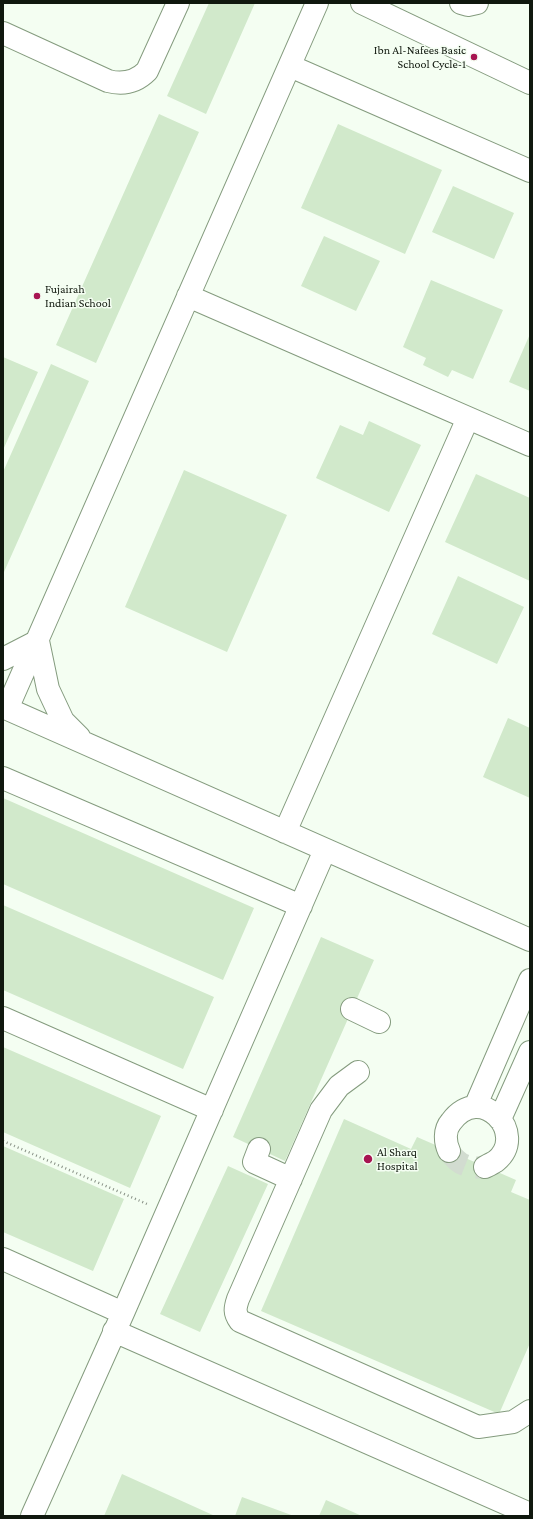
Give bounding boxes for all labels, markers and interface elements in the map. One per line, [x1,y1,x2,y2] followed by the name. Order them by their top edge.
[374,43,466,71] place label: Ibn Al-Nafees Basic School Cycle-1
[469,52,479,62] marker: Ibn Al-Nafees Basic School Cycle-1
[45,282,111,310] place label: Fujairah Indian School
[32,291,42,301] marker: Fujairah Indian School
[377,1145,418,1173] place label: Al Sharq Hospital
[362,1153,374,1165] marker: Al Sharq Hospital

